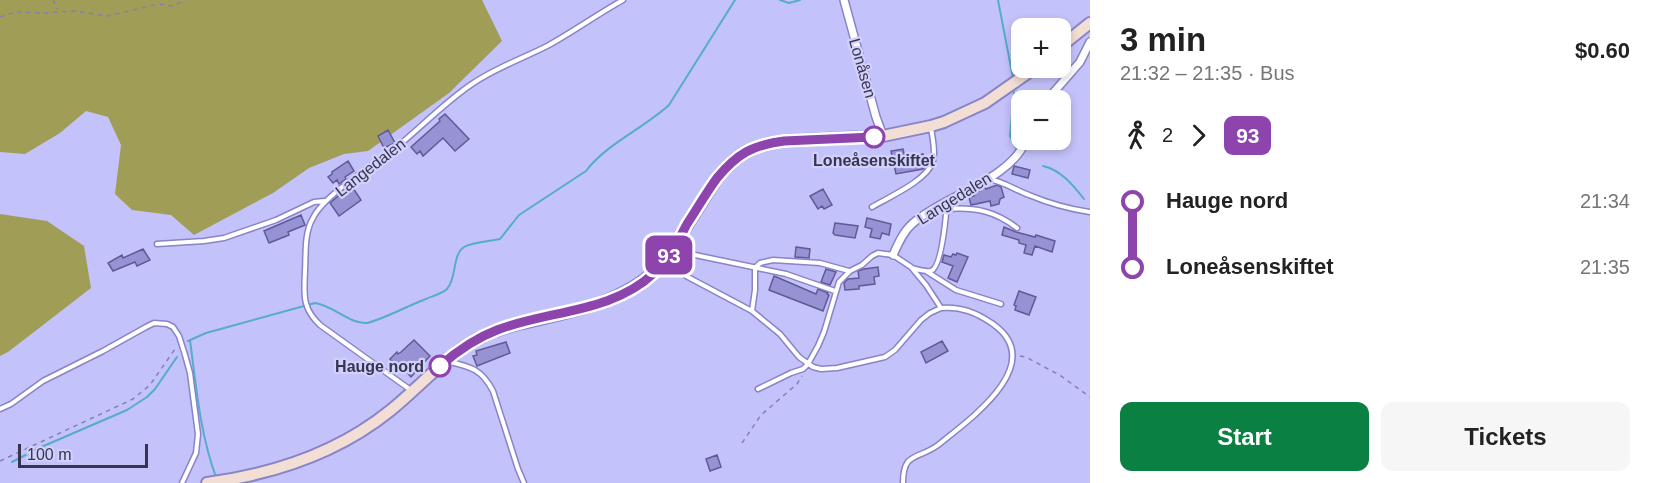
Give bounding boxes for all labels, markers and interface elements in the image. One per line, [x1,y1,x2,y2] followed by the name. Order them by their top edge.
[1011,18,1071,150] map controls
[1011,18,1071,78] button: +
[1120,21,1206,58] text: 3 min
[846,36,879,100] street label: Lonåsen
[1575,38,1630,63] text: $0.60
[1120,62,1295,84] text: 21:32 – 21:35 · Bus
[1011,90,1071,150] button: −
[1120,119,1153,152] icon: walk
[1182,119,1215,152] icon: forward
[1162,124,1173,146] text: 2
[1236,124,1259,147] text: 93
[863,126,885,148] marker: Loneåsenskiftet
[332,135,408,200] street label: Langedalen
[813,152,936,169] place label: Loneåsenskiftet
[914,169,994,228] street label: Langedalen
[1166,188,1288,213] text: Hauge nord
[1580,190,1630,212] text: 21:34
[642,236,696,274] line badge: 93
[657,244,681,267] text: 93
[1166,254,1334,279] text: Loneåsenskiftet
[1580,256,1630,278] text: 21:35
[429,355,451,377] marker: Hauge nord
[335,358,424,375] place label: Hauge nord
[1120,402,1369,471] button: Start
[1381,402,1630,471] button: Tickets
[18,441,148,468] scale bar
[27,446,71,463] text: 100 m

